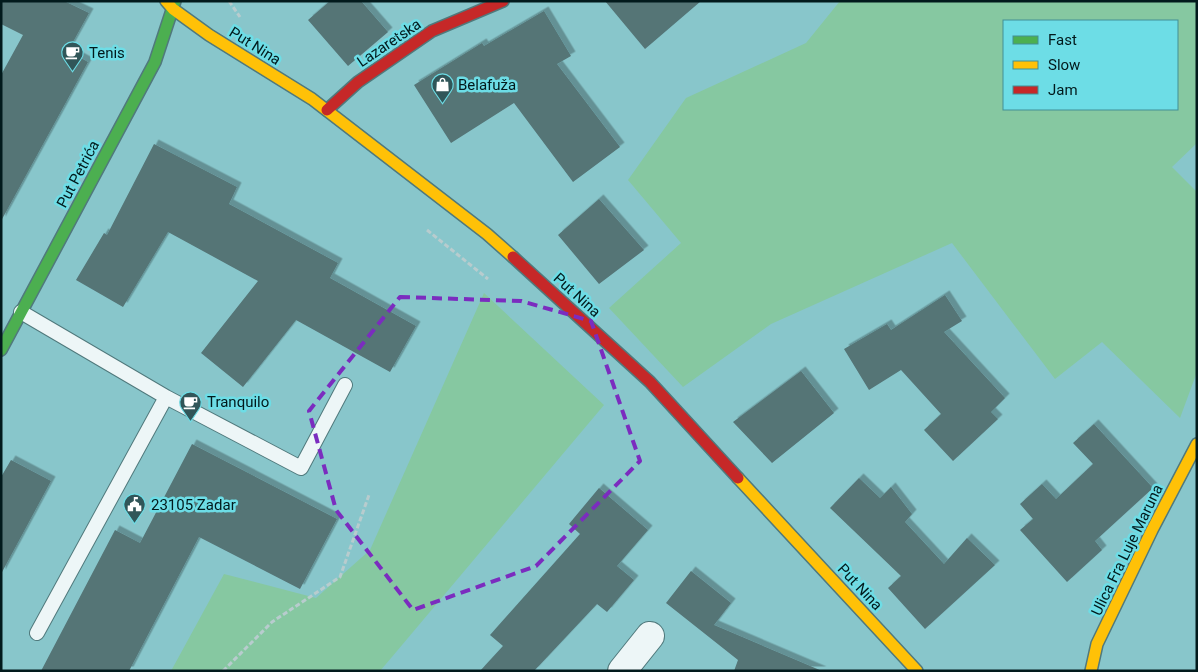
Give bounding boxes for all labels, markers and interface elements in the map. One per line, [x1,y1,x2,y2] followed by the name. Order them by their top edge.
[354,15,424,71] street label: Lazaretska
[1003,20,1178,110] legend
[226,23,284,69] street label: Put Nina
[1048,31,1077,49] text: Fast
[61,41,85,72] cafe icon: Tenis
[89,44,125,62] place label: Tenis
[1048,56,1080,74] text: Slow
[430,73,454,104] shop icon: Belafuža
[458,76,516,94] place label: Belafuža
[1048,81,1078,99] text: Jam
[53,137,103,211] street label: Put Petrića
[550,269,604,321] street label: Put Nina
[179,390,203,421] cafe icon: Tranquilo
[207,393,269,411] place label: Tranquilo
[1087,481,1167,619] street label: Ulica Fra Luje Maruna
[123,493,147,524] public building icon: 23105 Zadar
[151,496,236,514] place label: 23105 Zadar
[834,560,886,614] street label: Put Nina

